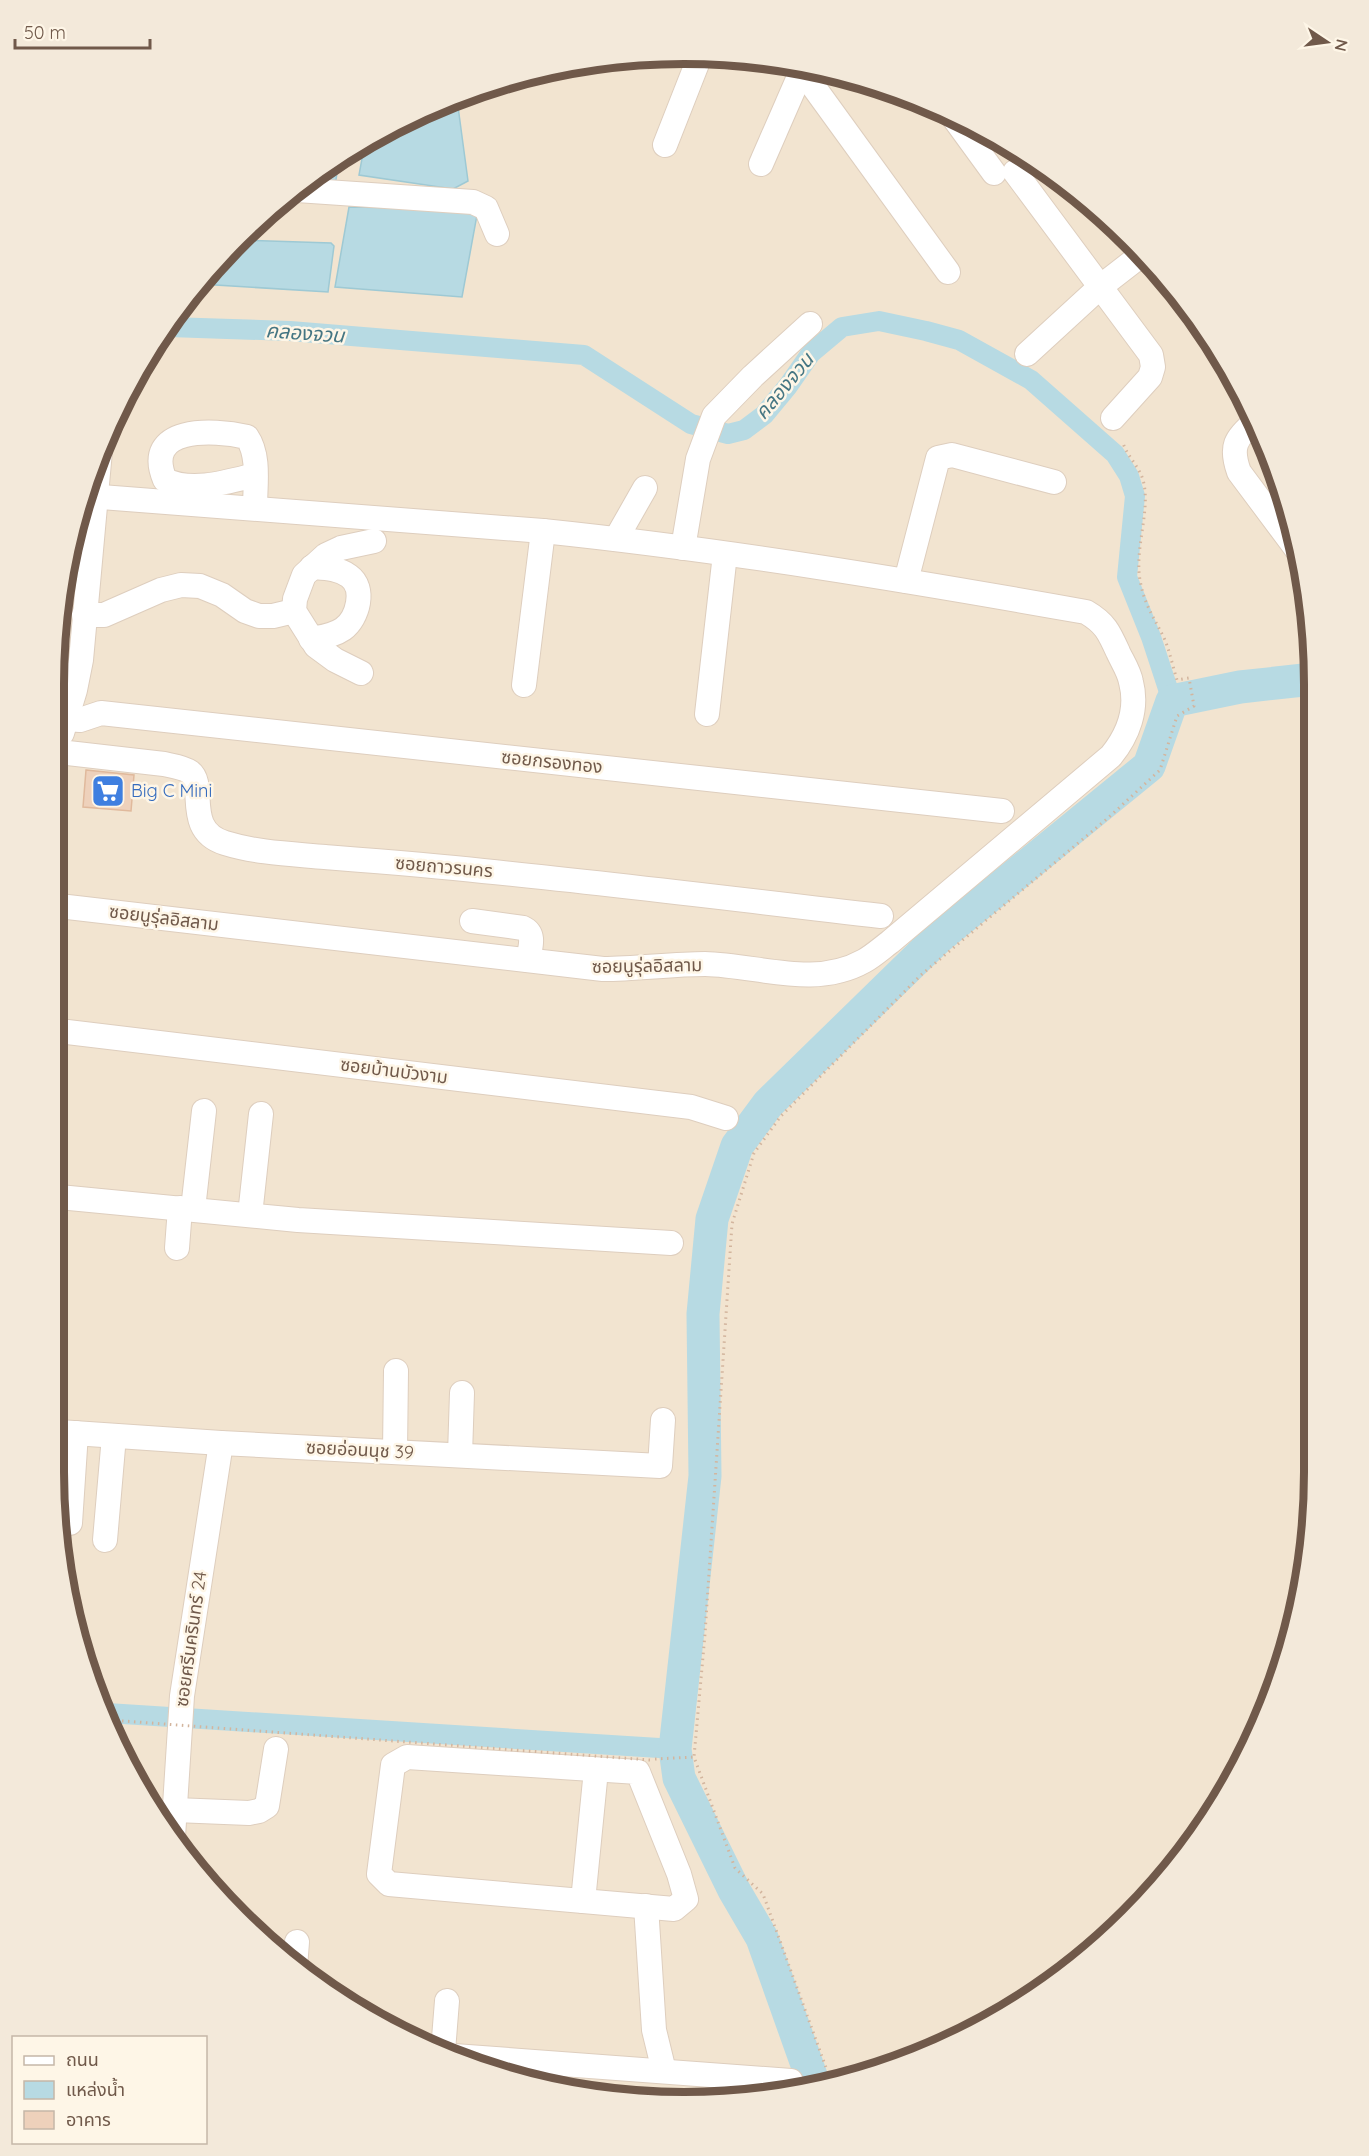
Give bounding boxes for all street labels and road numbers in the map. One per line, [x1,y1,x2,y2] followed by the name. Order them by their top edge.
[500,745,604,778] street label: ซอยกรองทอง
[394,851,494,882] street label: ซอยถาวรนคร
[108,899,220,937] street label: ซอยนูรุ่ลอิสลาม
[592,953,702,979] street label: ซอยนูรุ่ลอิสลาม
[339,1053,449,1088] street label: ซอยบ้านบัวงาม
[305,1435,415,1464] street label: ซอยอ่อนนุช 39
[170,1570,211,1708] street label: ซอยศรีนครินทร์ 24

